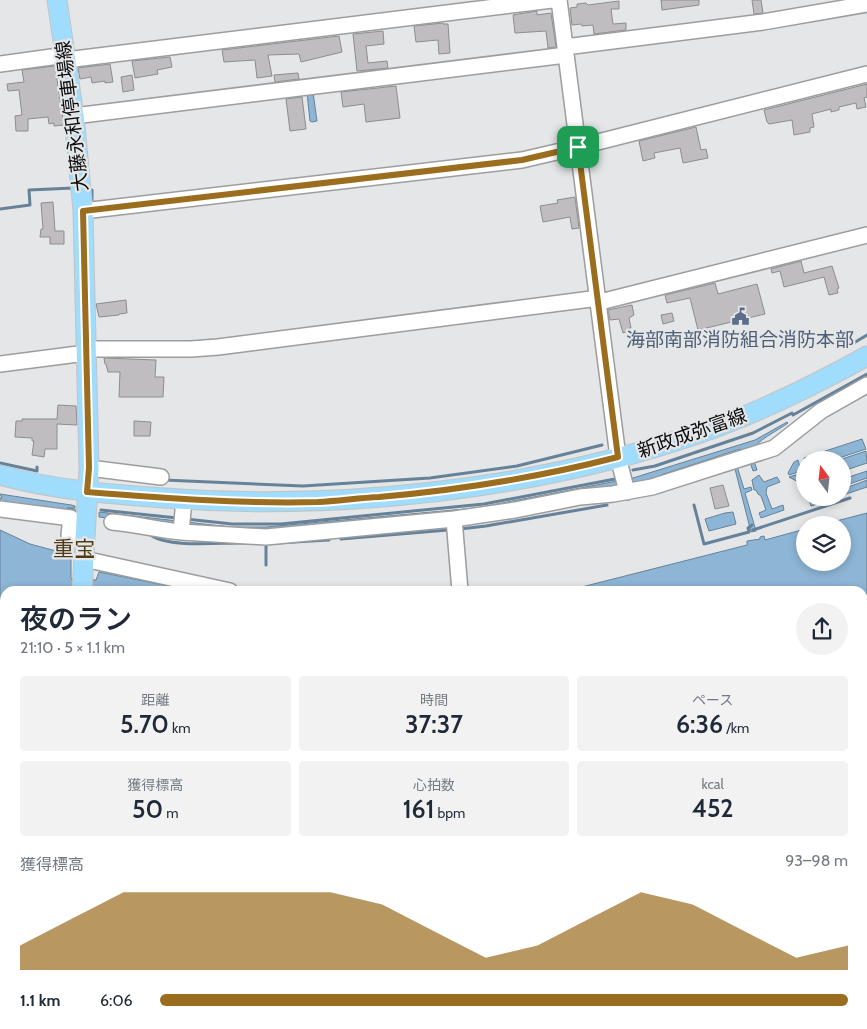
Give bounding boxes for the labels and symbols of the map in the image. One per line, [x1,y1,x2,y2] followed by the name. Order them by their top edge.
[51,39,93,193] street label: 大藤永和停車場線
[557,126,599,168] pin
[730,306,750,326] public building icon: 海部南部消防組合消防本部
[626,328,854,351] place label: 海部南部消防組合消防本部
[634,404,750,462] street label: 新政成弥富線
[796,451,851,506] north arrow
[53,536,95,561] district label: 重宝

